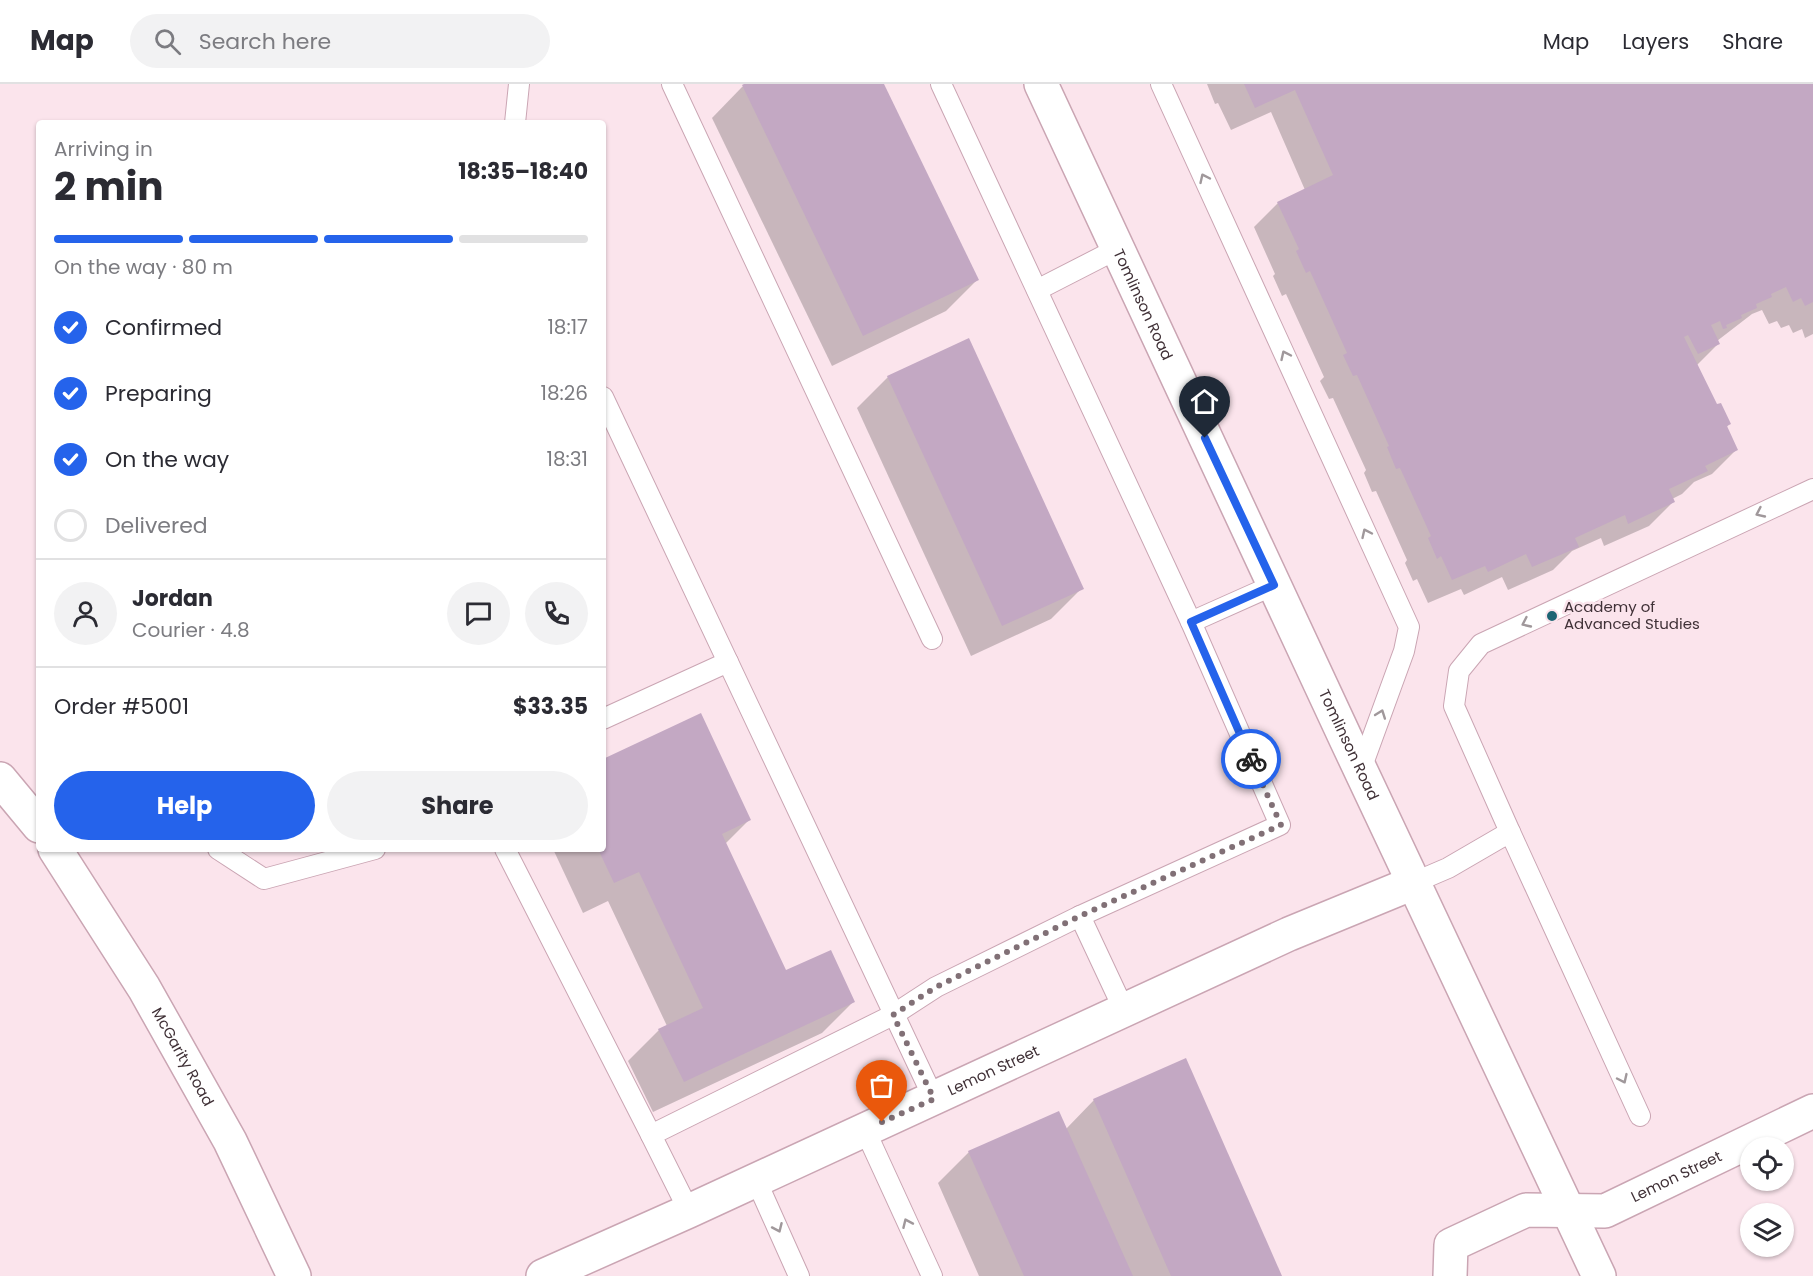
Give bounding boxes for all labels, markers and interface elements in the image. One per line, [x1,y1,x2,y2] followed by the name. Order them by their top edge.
[130,14,550,68] search box
[30,21,94,60] text: Map
[151,25,184,58] icon: search
[199,26,331,57] text: Search here
[1543,27,1589,56] text: Map
[1622,27,1689,56] text: Layers
[1722,27,1783,56] text: Share
[54,135,153,163] text: Arriving in
[458,156,588,187] text: 18:35–18:40
[54,159,164,214] text: 2 min
[1199,173,1211,184] one-way arrow
[1108,245,1178,363] street label: Tomlinson Road
[54,253,233,281] text: On the way · 80 m
[54,311,87,344] icon: check
[105,312,222,343] text: Confirmed
[547,313,588,341] text: 18:17
[1280,351,1292,362] one-way arrow
[1179,376,1230,438] pin
[54,377,87,410] icon: check
[105,378,212,409] text: Preparing
[541,379,588,407] text: 18:26
[1188,385,1221,418] icon: home
[54,443,87,476] icon: check
[105,444,229,475] text: On the way
[547,445,588,473] text: 18:31
[1755,506,1766,518] one-way arrow
[105,510,208,541] text: Delivered
[1361,528,1373,539] one-way arrow
[54,582,117,645] button: person
[447,582,510,645] button: chat
[525,582,588,645] button: phone
[132,583,213,614] text: Jordan
[1564,596,1700,634] place label: Academy of Advanced Studies
[1545,609,1559,623] marker: Academy of Advanced Studies
[1522,615,1533,627] one-way arrow
[132,616,250,644] text: Courier · 4.8
[1314,686,1384,804] street label: Tomlinson Road
[54,691,189,722] text: Order #5001
[513,691,588,722] text: $33.35
[1374,709,1386,720] one-way arrow
[1221,729,1281,789] courier
[1235,743,1268,776] icon: bike
[54,771,315,840] button: Help
[327,771,588,840] button: Share
[147,1003,219,1110] street label: McGarity Road
[944,1040,1042,1100] street label: Lemon Street
[856,1060,907,1122] pin
[865,1069,898,1102] icon: bag
[1615,1073,1627,1084] one-way arrow
[1740,1137,1794,1257] map controls
[1740,1137,1794,1191] button: locate
[1627,1145,1725,1207] street label: Lemon Street
[1740,1203,1794,1257] button: layers
[903,1218,915,1229] one-way arrow
[771,1222,783,1233] one-way arrow

